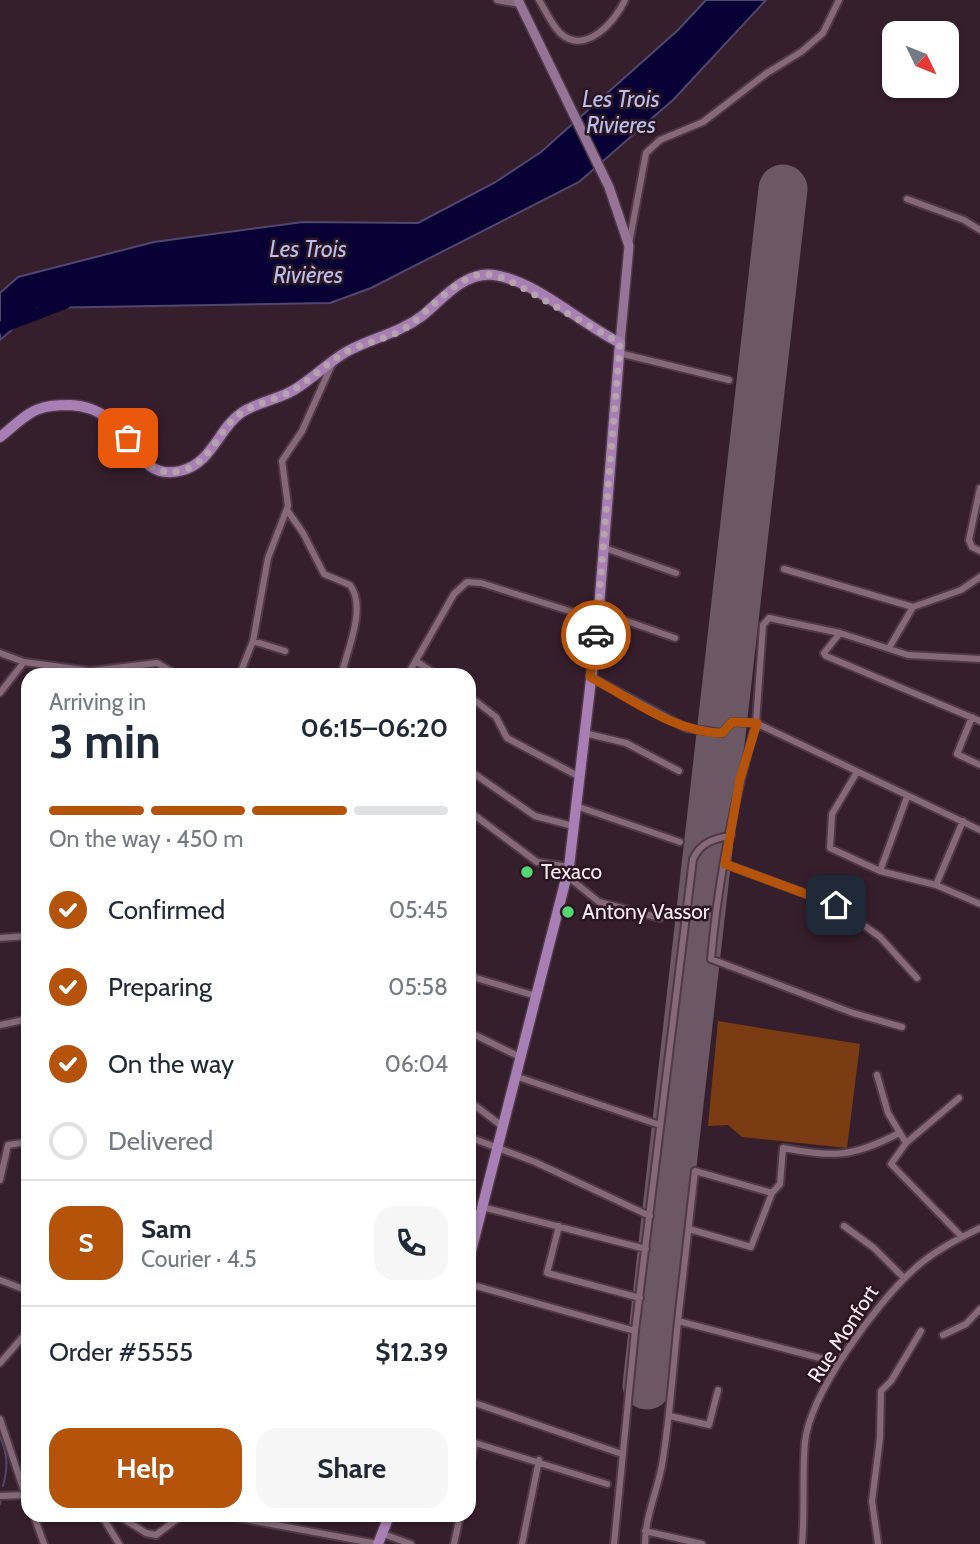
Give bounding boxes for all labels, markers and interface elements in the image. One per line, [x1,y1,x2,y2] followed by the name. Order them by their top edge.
[882,21,959,98] north arrow
[882,21,959,98] map controls
[582,85,660,139] water label: Les Trois Rivieres
[269,235,347,289] water label: Les Trois Rivières
[98,408,158,468] pin
[109,419,147,457] icon: bag
[561,600,631,670] courier
[577,616,615,654] icon: car
[49,688,146,716] text: Arriving in
[300,712,448,744] text: 06:15–06:20
[49,714,161,770] text: 3 min
[49,825,244,853] text: On the way · 450 m
[541,859,602,884] place label: Texaco
[519,864,535,880] marker: Texaco
[806,875,866,935] pin
[817,886,855,924] icon: home
[49,891,87,929] icon: check
[108,894,225,926] text: Confirmed
[389,896,448,924] text: 05:45
[582,899,710,924] place label: Antony Vassor
[560,904,576,920] marker: Antony Vassor
[49,968,87,1006] icon: check
[108,971,212,1003] text: Preparing
[388,973,448,1001] text: 05:58
[49,1045,87,1083] icon: check
[108,1048,234,1080] text: On the way
[385,1050,448,1078] text: 06:04
[108,1125,213,1157] text: Delivered
[374,1206,448,1280] button: phone
[141,1213,192,1245] text: Sam
[78,1227,94,1259] text: S
[141,1245,257,1273] text: Courier · 4.5
[802,1280,883,1387] street label: Rue Monfort
[49,1336,193,1368] text: Order #5555
[375,1336,448,1368] text: $12.39
[49,1428,242,1508] button: Help
[256,1428,448,1508] button: Share

